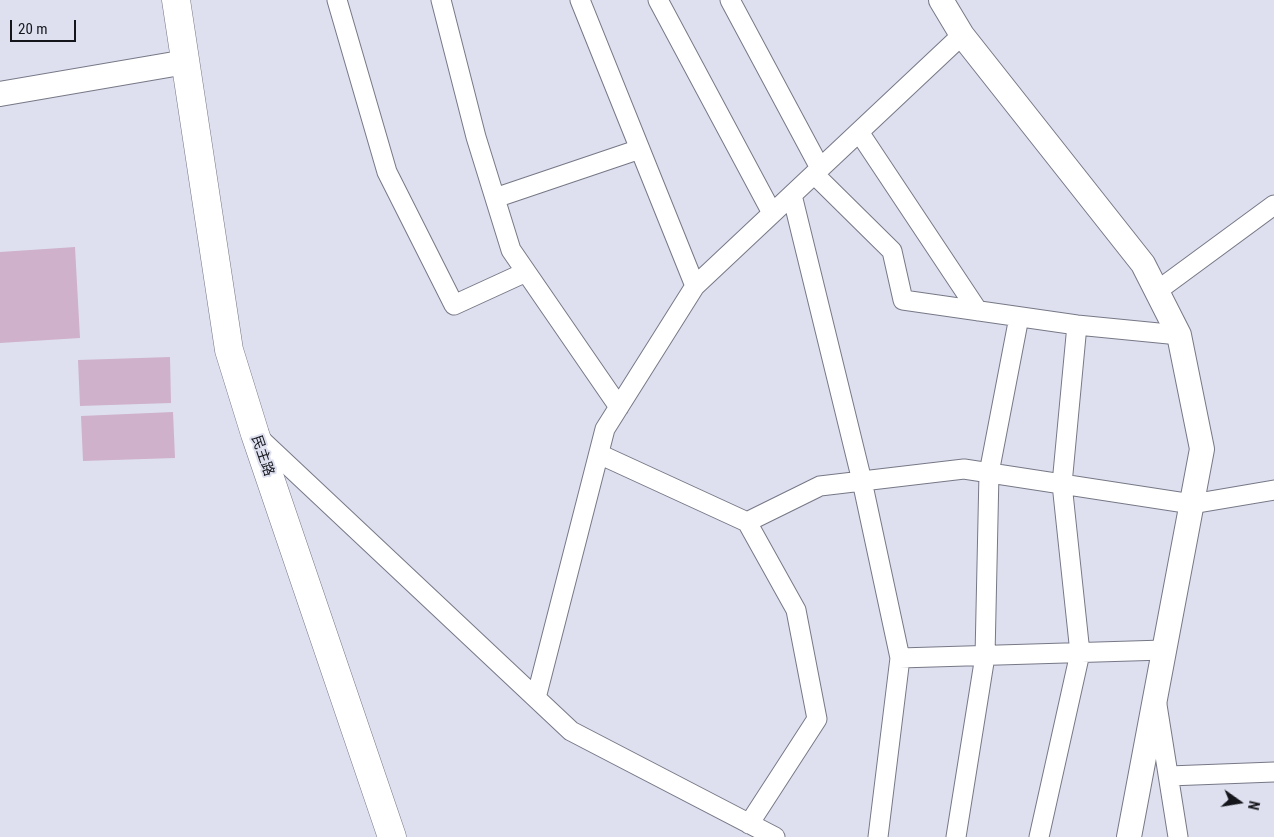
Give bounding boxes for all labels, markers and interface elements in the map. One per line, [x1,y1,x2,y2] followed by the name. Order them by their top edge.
[12,10,79,42] scale bar
[18,20,48,38] text: 20 m
[247,433,277,479] street label: 民主路
[1214,777,1264,827] north arrow
[1245,799,1262,811] text: N

